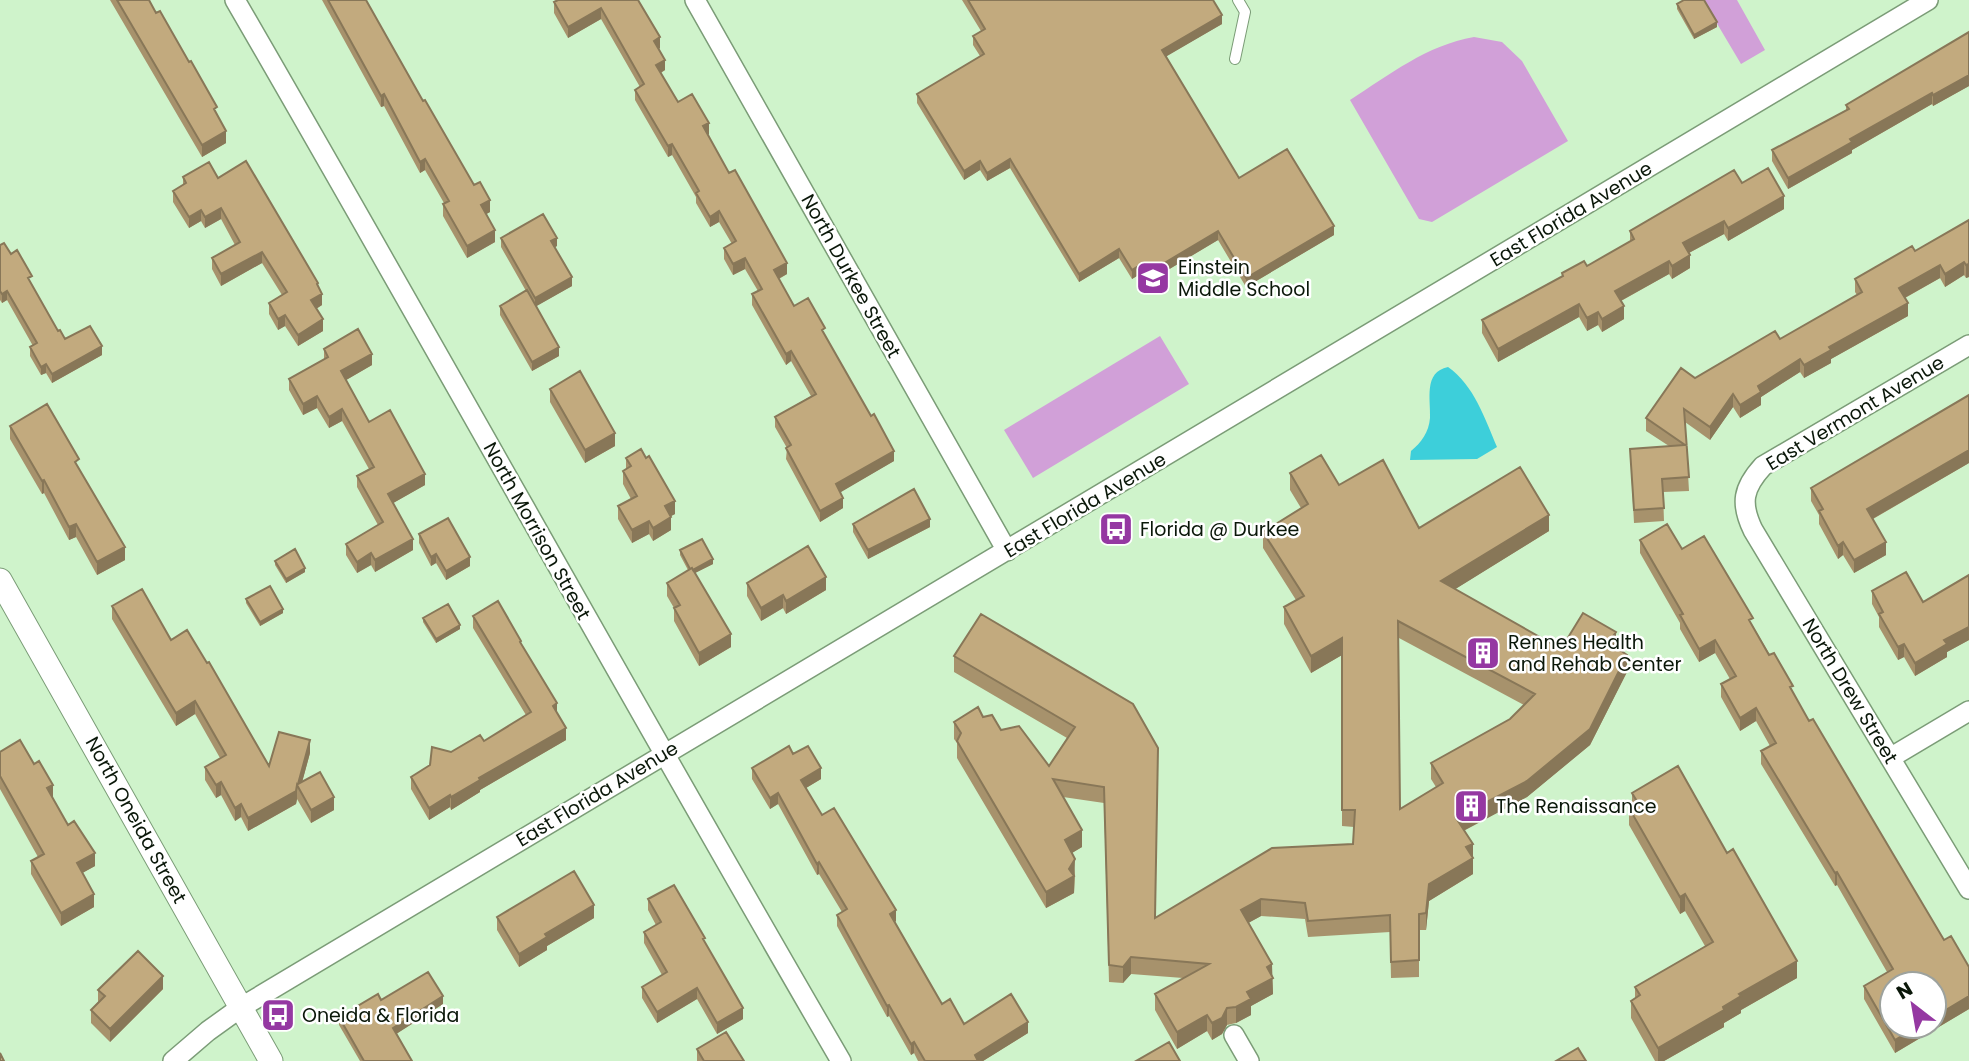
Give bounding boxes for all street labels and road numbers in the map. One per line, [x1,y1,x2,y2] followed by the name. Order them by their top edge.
[1485,155,1657,273] street label: East Florida Avenue
[795,189,907,363] street label: North Durkee Street
[1761,349,1949,477] street label: East Vermont Avenue
[477,437,597,625] street label: North Morrison Street
[999,446,1171,564] street label: East Florida Avenue
[1796,613,1904,769] street label: North Drew Street
[79,732,193,908] street label: North Oneida Street
[511,735,683,853] street label: East Florida Avenue

